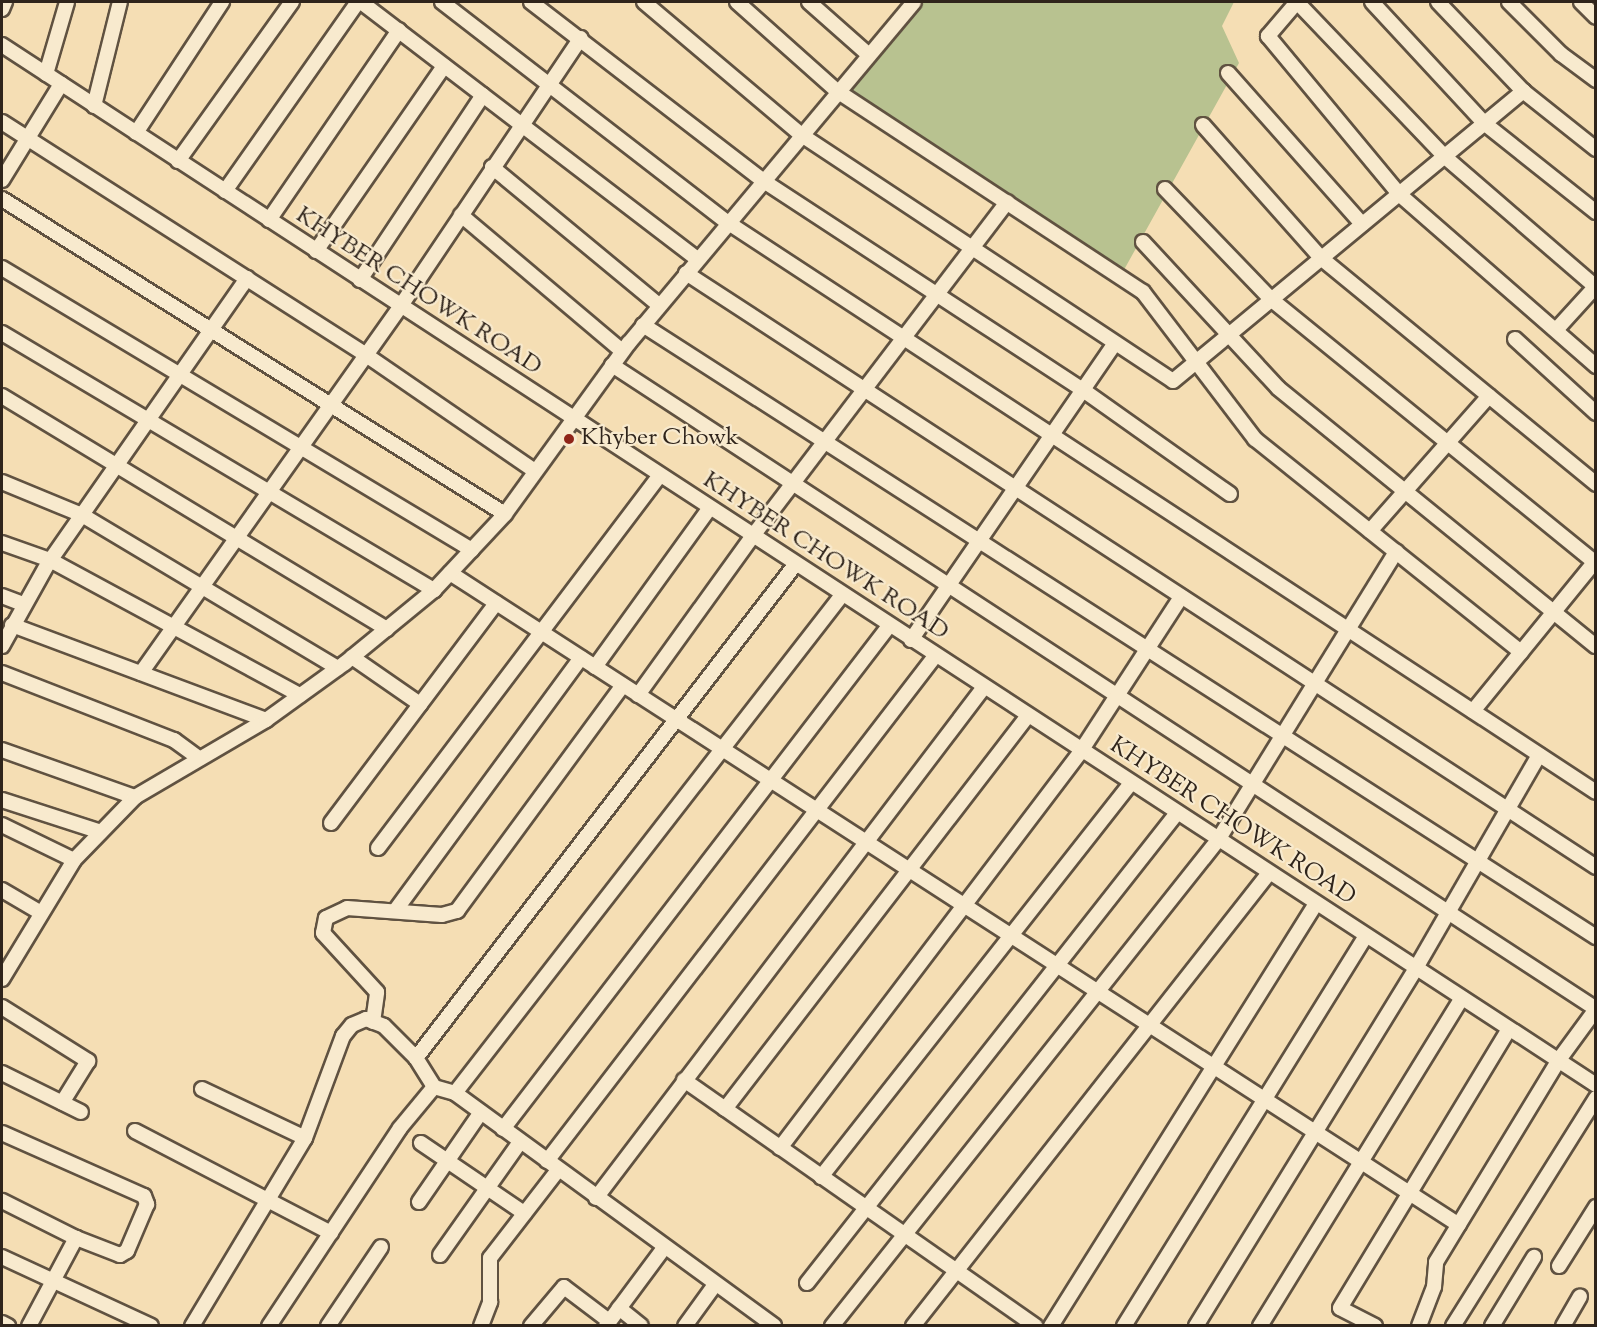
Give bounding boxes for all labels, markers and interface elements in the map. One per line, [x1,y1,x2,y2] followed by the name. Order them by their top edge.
[290,202,546,382] street label: KHYBER CHOWK ROAD
[581,425,739,453] place label: Khyber Chowk
[562,432,576,446] marker: Khyber Chowk
[697,467,953,647] street label: KHYBER CHOWK ROAD
[1104,732,1360,912] street label: KHYBER CHOWK ROAD

